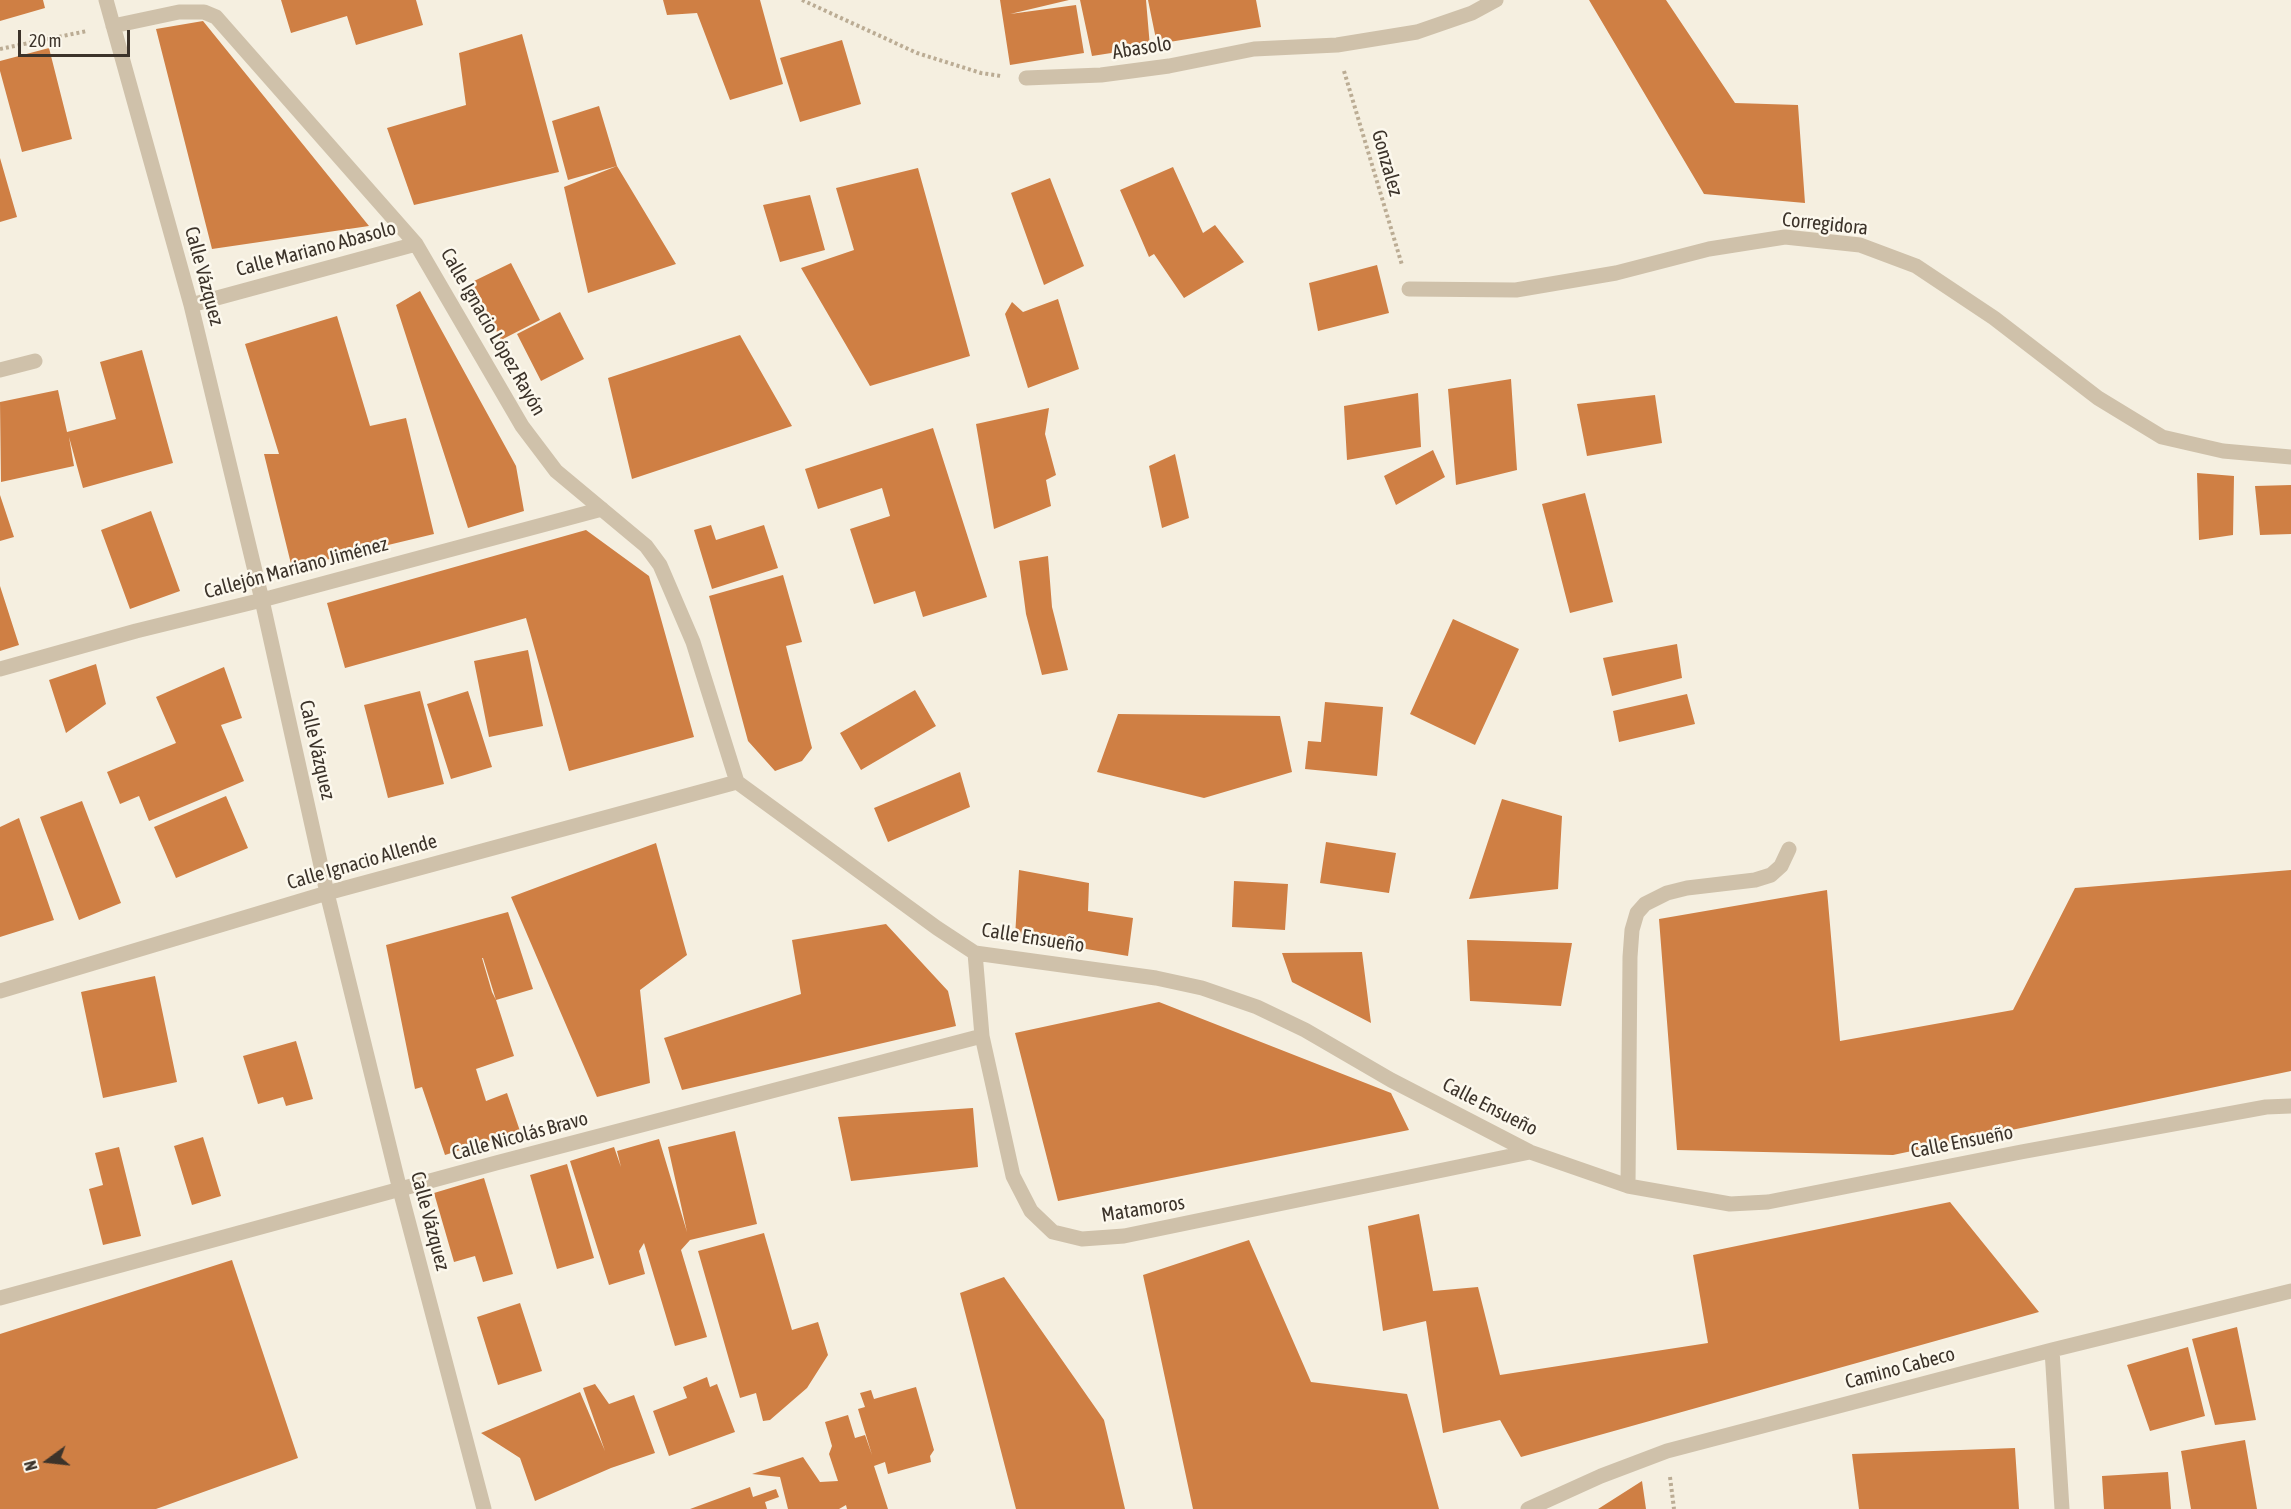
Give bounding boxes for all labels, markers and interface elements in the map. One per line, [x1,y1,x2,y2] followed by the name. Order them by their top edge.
[21,18,134,56] scale bar
[29,30,61,51] text: 20 m
[1111,31,1173,65] street label: Abasolo
[1366,127,1408,199] street label: Gonzalez
[1781,208,1869,240] street label: Corregidora
[233,216,399,282] street label: Calle Mariano Abasolo
[179,224,229,328] street label: Calle Vázquez
[435,244,551,420] street label: Calle Ignacio López Rayón
[202,532,390,604] street label: Callejón Mariano Jiménez
[294,698,340,802] street label: Calle Vázquez
[284,829,440,895] street label: Calle Ignacio Allende
[980,918,1086,958] street label: Calle Ensueño
[1438,1073,1542,1141] street label: Calle Ensueño
[449,1106,591,1166] street label: Calle Nicolás Bravo
[1909,1120,2015,1164] street label: Calle Ensueño
[405,1169,455,1273] street label: Calle Vázquez
[1100,1191,1186,1227] street label: Matamoros
[1842,1342,1958,1394] street label: Camino Cabeco
[18,1431,78,1491] north arrow
[21,1459,41,1473] text: N

